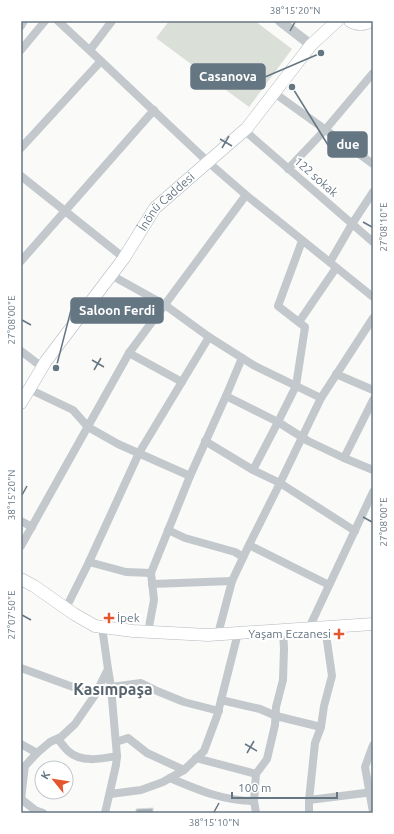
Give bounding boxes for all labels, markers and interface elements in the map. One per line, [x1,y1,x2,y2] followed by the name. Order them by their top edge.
[270,5,320,16] text: 38°15'20"N
[191,64,265,89] callout: Casanova
[199,69,257,83] text: Casanova
[328,132,367,157] callout: due
[337,137,359,151] text: due
[292,154,341,199] street label: 122 sokak
[135,170,197,233] street label: İnönü Caddesi
[378,202,389,252] text: 27°08'10"E
[6,295,17,345] text: 27°08'00"E
[71,298,163,323] callout: Saloon Ferdi
[79,303,155,317] text: Saloon Ferdi
[6,470,17,520] text: 38°15'20"N
[378,497,389,547] text: 27°08'00"E
[6,590,17,640] text: 27°07'50"E
[117,611,140,624] place label: İpek
[104,613,114,623] marker: İpek
[248,627,331,640] place label: Yaşam Eczanesi
[334,629,344,639] marker: Yaşam Eczanesi
[73,680,153,699] district label: Kasımpaşa
[34,760,74,800] north arrow
[38,768,53,781] text: K
[232,774,337,800] scale bar
[238,781,271,794] text: 100 m
[189,817,239,828] text: 38°15'10"N

